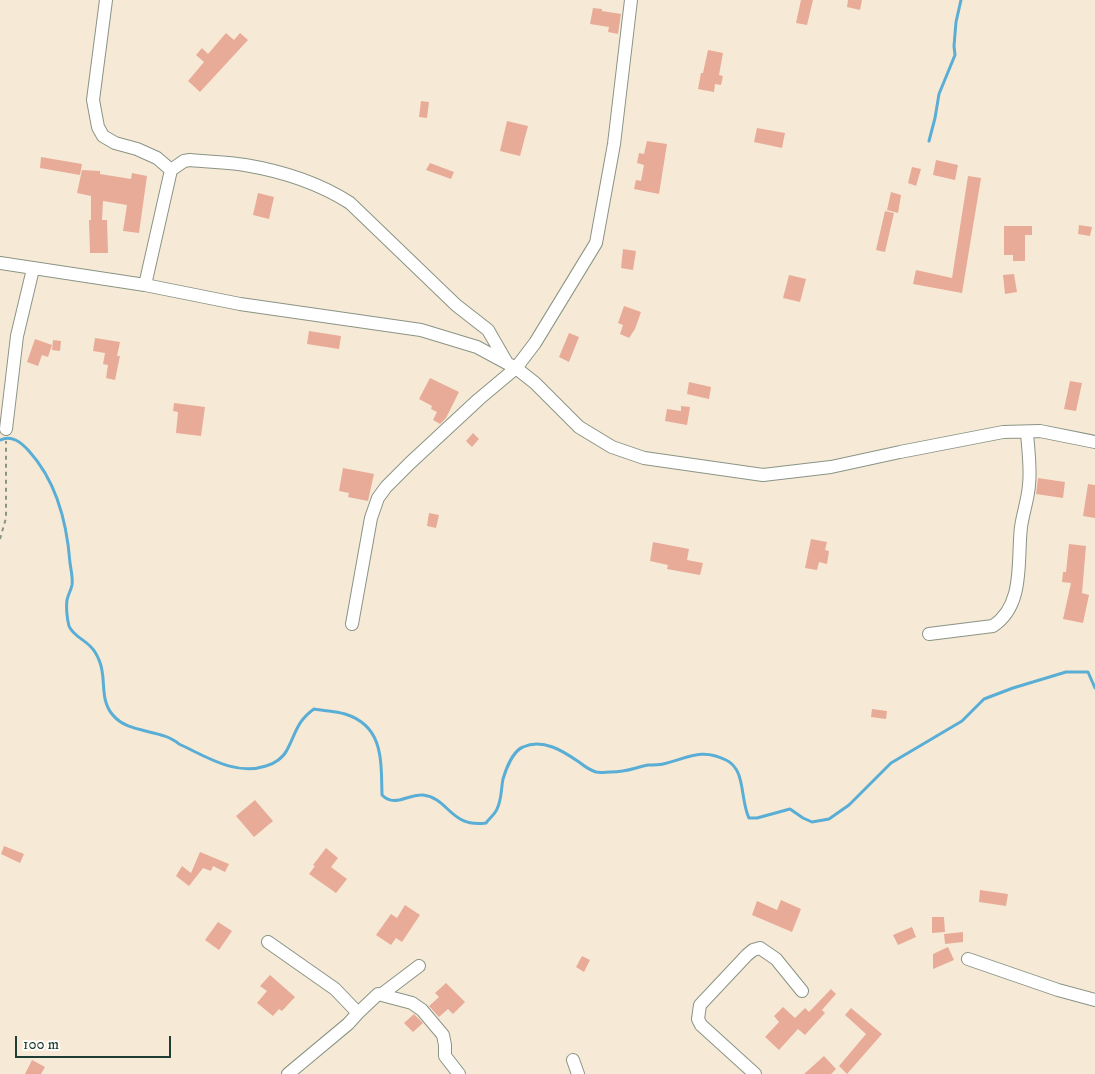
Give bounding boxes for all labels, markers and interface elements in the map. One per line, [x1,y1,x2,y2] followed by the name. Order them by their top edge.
[18,1026,174,1058] scale bar
[23,1035,59,1054] text: 100 m

